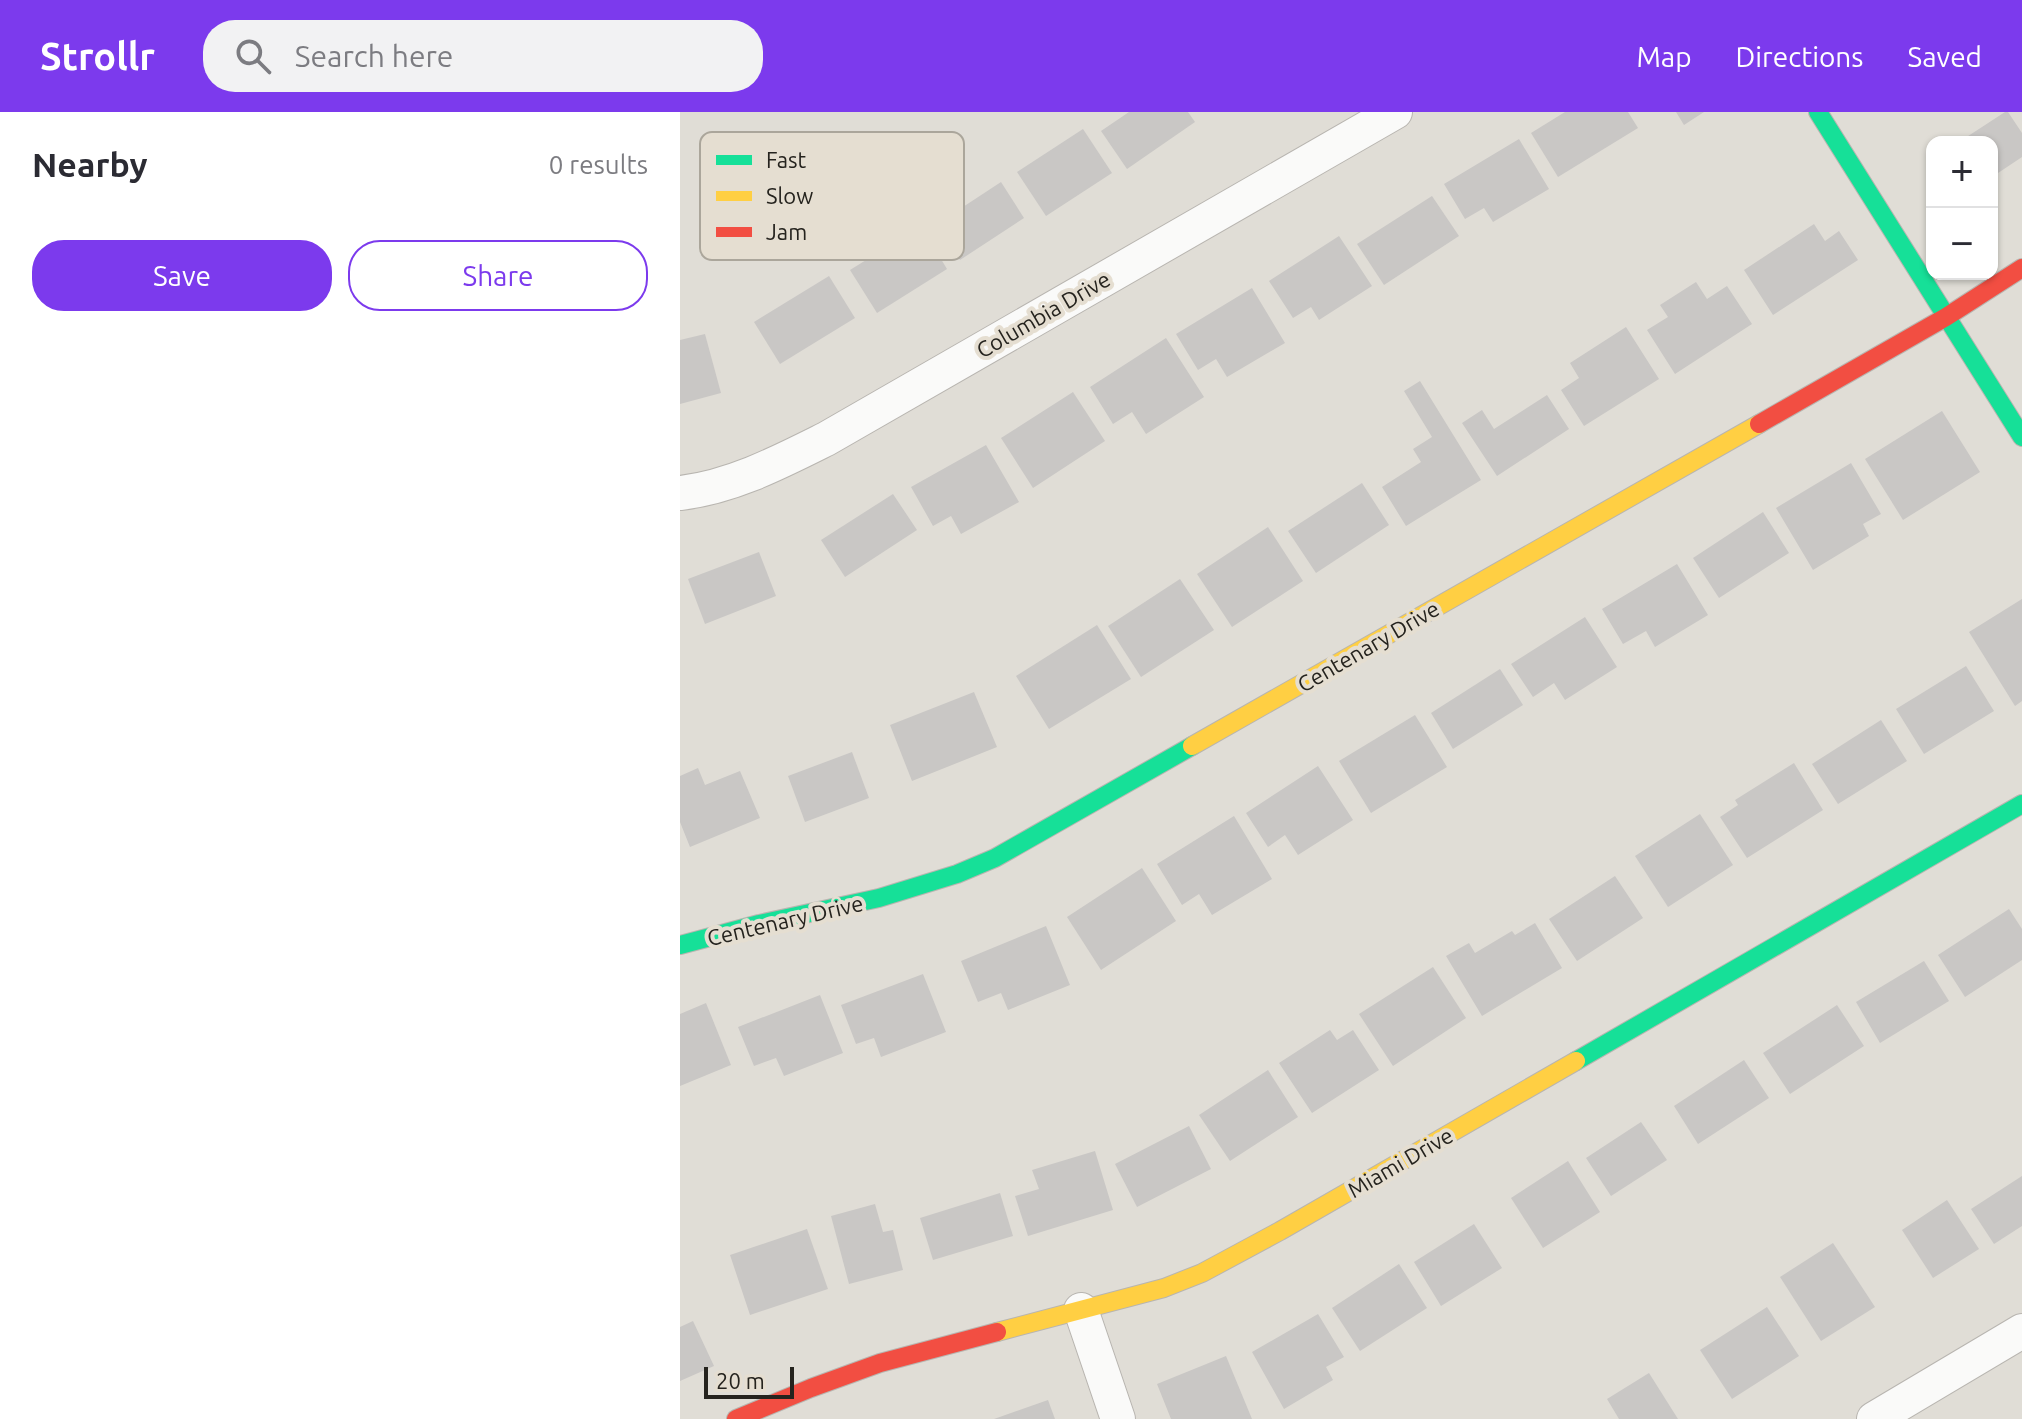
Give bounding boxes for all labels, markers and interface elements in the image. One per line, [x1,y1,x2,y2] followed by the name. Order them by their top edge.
[203,20,763,92] search box
[231,34,275,78] icon: search
[40,35,155,77] text: Strollr
[295,39,453,73] text: Search here
[1636,41,1692,72] text: Map
[1736,41,1863,72] text: Directions
[1907,41,1982,72] text: Saved
[700,132,964,260] legend
[1926,136,1998,280] map controls
[1926,136,1998,208] button: +
[32,145,147,183] text: Nearby
[766,147,807,172] text: Fast
[549,150,648,179] text: 0 results
[766,183,813,208] text: Slow
[1926,208,1998,280] button: −
[766,219,807,244] text: Jam
[32,240,332,311] button: Save
[348,240,648,311] button: Share
[972,266,1114,362] street label: Columbia Drive
[1293,595,1443,697] street label: Centenary Drive
[705,890,865,950] street label: Centenary Drive
[1343,1122,1457,1202] street label: Miami Drive
[704,1363,794,1399] scale bar
[716,1368,765,1393] text: 20 m

